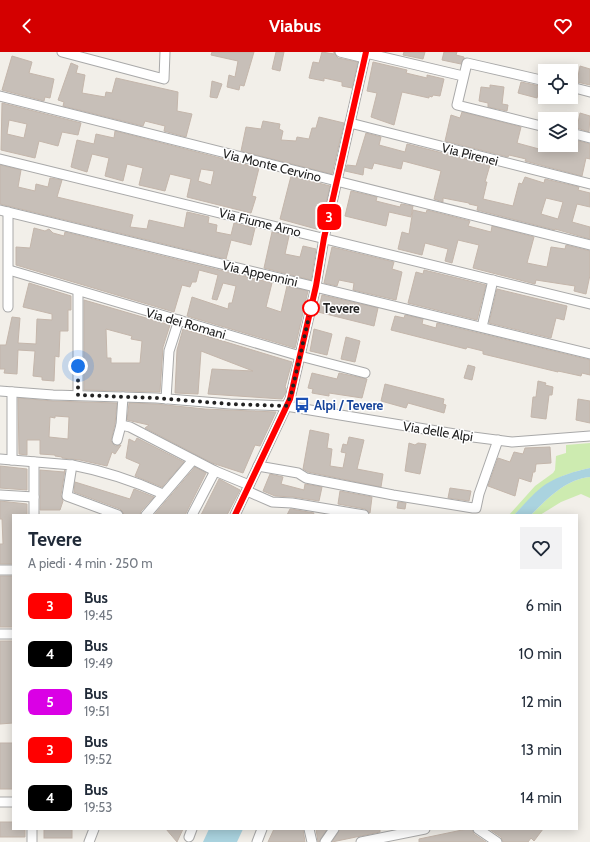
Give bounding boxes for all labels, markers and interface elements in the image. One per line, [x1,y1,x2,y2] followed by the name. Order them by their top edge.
[16,15,38,37] icon: back
[269,15,321,37] text: Viabus
[552,15,574,37] icon: heart
[538,64,578,152] map controls
[538,64,578,104] button: locate
[538,112,578,152] button: layers
[440,139,500,169] street label: Via Pirenei
[221,145,323,185] street label: Via Monte Cervino
[217,204,303,240] street label: Via Fiume Arno
[316,204,342,230] line badge: 3
[325,208,333,226] text: 3
[221,257,299,289] street label: Via Appennini
[302,299,320,317] marker: Tevere
[323,300,360,316] place label: Tevere
[144,304,228,342] street label: Via dei Romani
[68,356,88,376] your location
[293,396,311,414] bus stop icon: Alpi / Tevere
[314,397,384,413] place label: Alpi / Tevere
[402,418,474,444] street label: Via delle Alpi
[520,527,562,569] button: heart
[28,528,82,551] text: Tevere
[28,555,153,571] text: A piedi · 4 min · 250 m
[84,589,108,607] text: Bus
[46,597,54,615] text: 3
[525,597,562,615] text: 6 min
[84,607,113,623] text: 19:45
[84,637,108,655] text: Bus
[46,645,54,663] text: 4
[519,645,562,663] text: 10 min
[84,655,113,671] text: 19:49
[84,685,108,703] text: Bus
[46,693,54,711] text: 5
[521,693,562,711] text: 12 min
[84,703,110,719] text: 19:51
[84,733,108,751] text: Bus
[46,741,54,759] text: 3
[521,741,562,759] text: 13 min
[84,751,112,767] text: 19:52
[84,781,108,799] text: Bus
[46,789,54,807] text: 4
[520,789,562,807] text: 14 min
[84,799,112,815] text: 19:53

